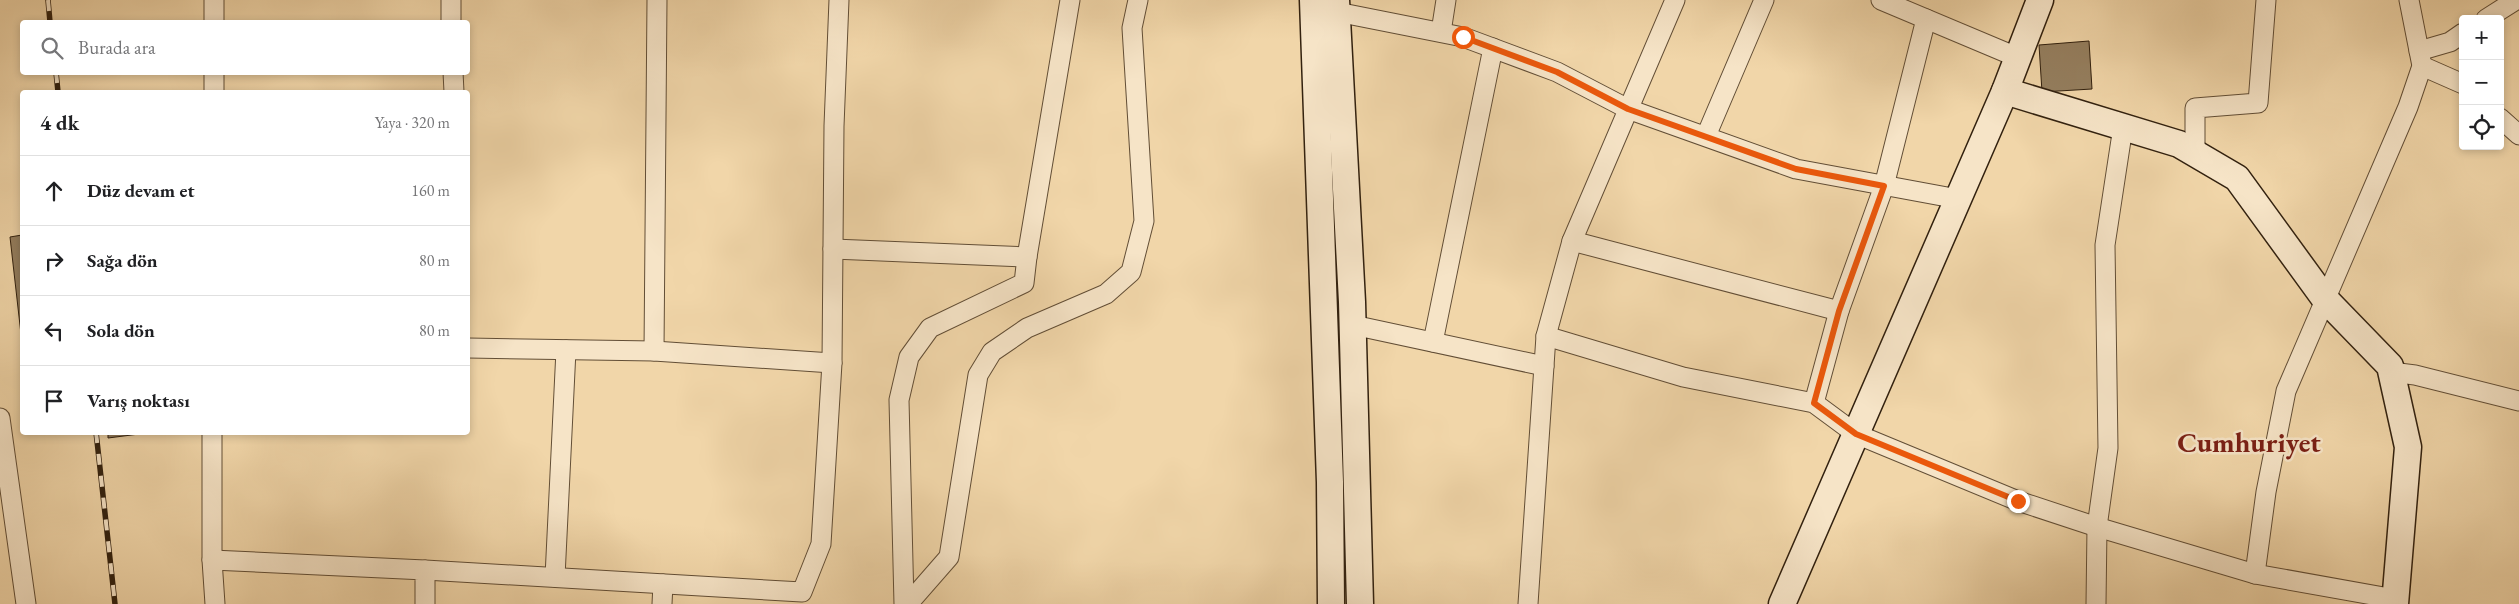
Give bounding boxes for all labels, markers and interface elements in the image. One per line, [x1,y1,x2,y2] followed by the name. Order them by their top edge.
[2459,15,2504,150] map controls
[2459,15,2504,60] button: +
[20,20,470,75] search box
[1452,26,1475,49] route start
[38,34,66,62] icon: search
[78,35,156,60] text: Burada ara
[2459,60,2504,105] button: −
[2459,105,2504,150] button: locate
[40,109,79,136] text: 4 dk
[375,112,450,133] text: Yaya · 320 m
[40,177,68,205] icon: ahead
[87,178,195,203] text: Düz devam et
[411,180,450,201] text: 160 m
[40,247,68,275] icon: right
[87,248,158,273] text: Sağa dön
[419,250,450,271] text: 80 m
[40,317,68,345] icon: left
[87,318,155,343] text: Sola dön
[419,320,450,341] text: 80 m
[40,387,68,415] icon: arrive
[87,388,190,413] text: Varış noktası
[2177,424,2321,460] district label: Cumhuriyet
[2007,490,2030,513] route end

